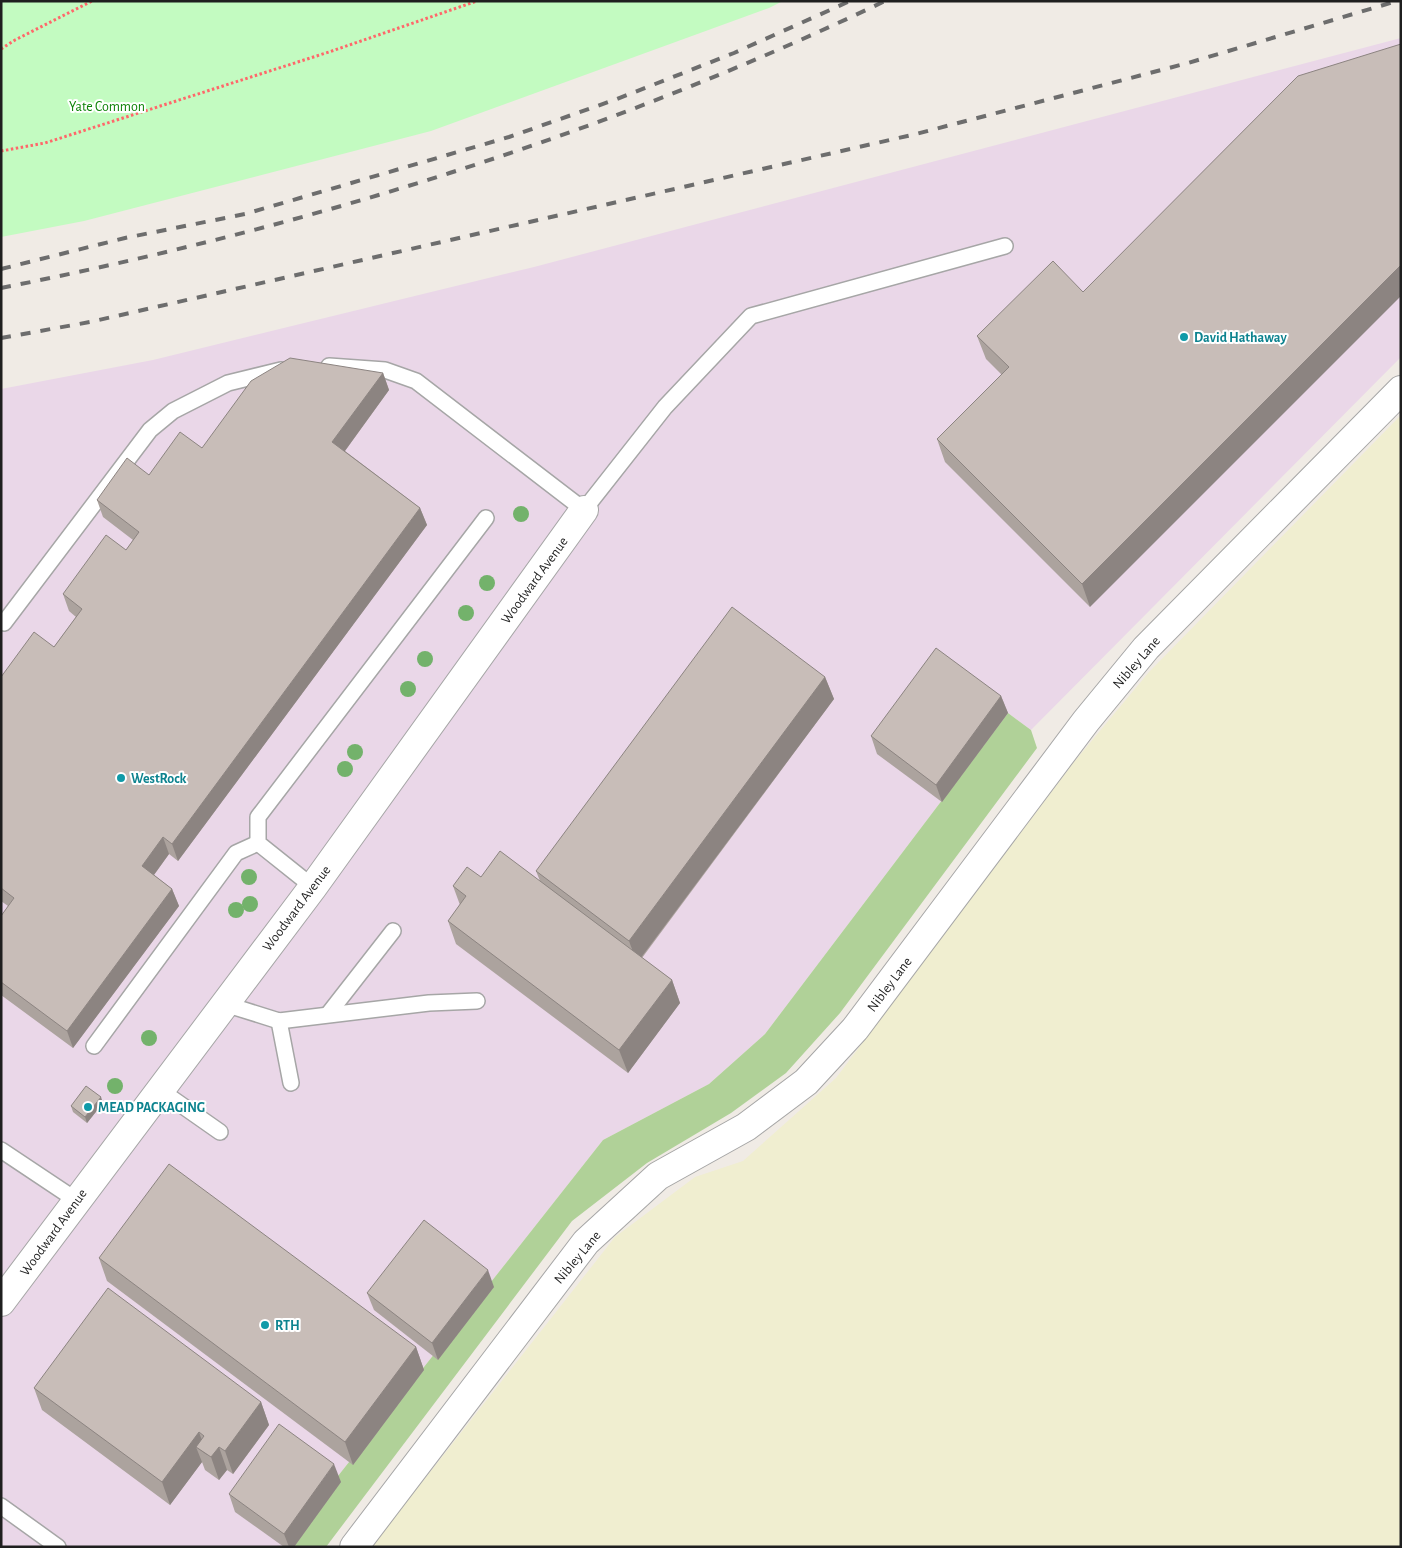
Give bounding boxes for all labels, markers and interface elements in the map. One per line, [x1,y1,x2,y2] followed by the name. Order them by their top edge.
[69,100,145,114] park label: Yate Common
[1178,331,1190,343] marker: David Hathaway
[1194,331,1287,345] place label: David Hathaway
[499,535,571,626] street label: Woodward Avenue
[1110,634,1163,691] street label: Nibley Lane
[115,772,127,784] marker: WestRock
[131,772,187,786] place label: WestRock
[260,863,333,954] street label: Woodward Avenue
[865,955,915,1014] street label: Nibley Lane
[82,1101,94,1113] marker: MEAD PACKAGING
[98,1101,205,1115] place label: MEAD PACKAGING
[18,1187,90,1278] street label: Woodward Avenue
[552,1229,604,1287] street label: Nibley Lane
[259,1319,271,1331] marker: RTH
[275,1319,300,1333] place label: RTH

